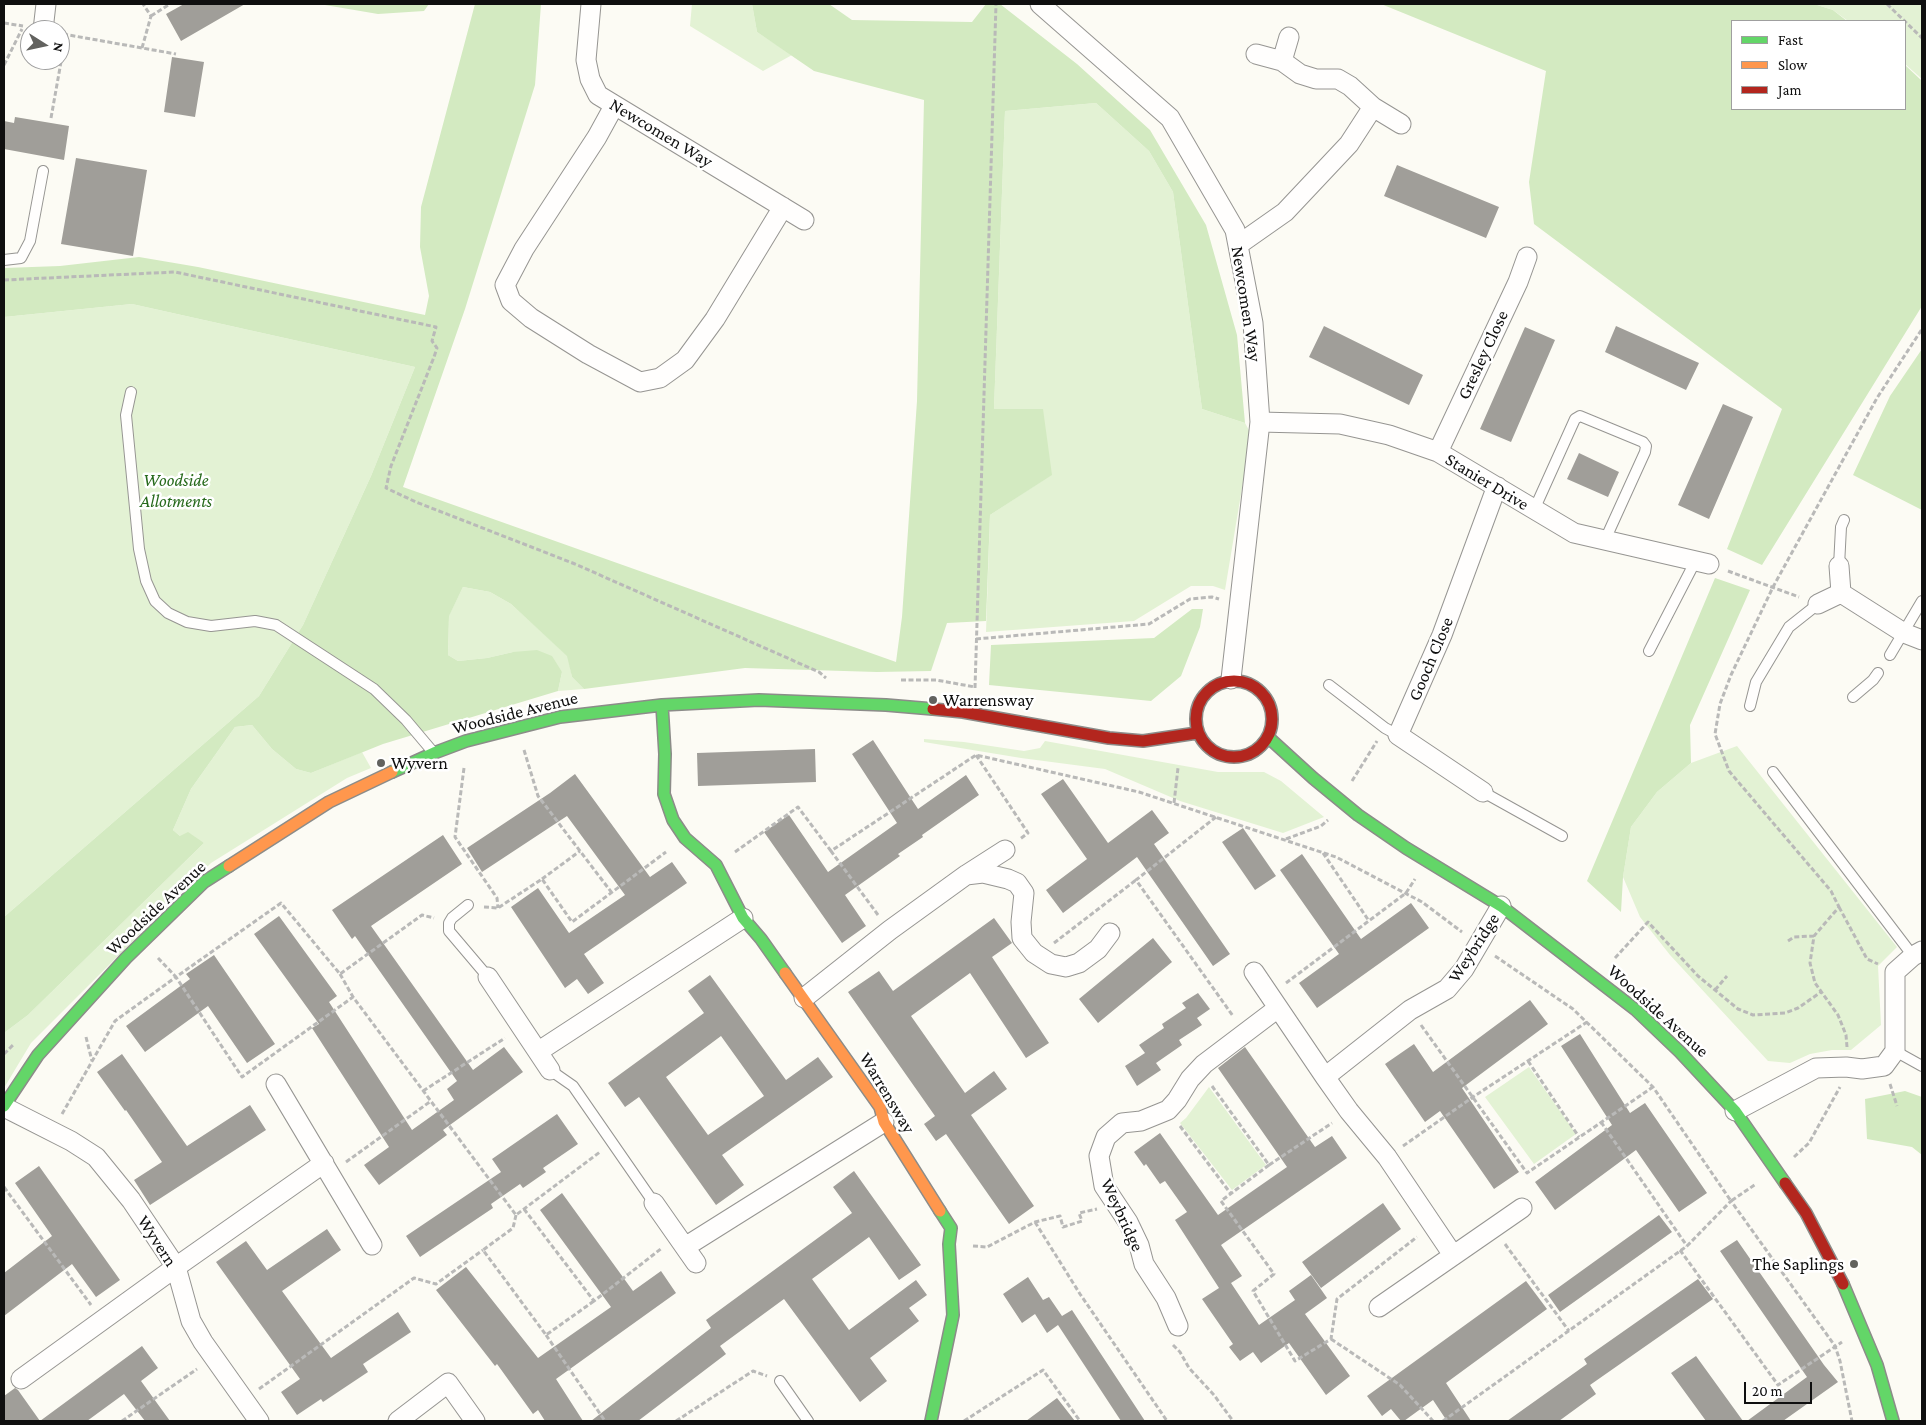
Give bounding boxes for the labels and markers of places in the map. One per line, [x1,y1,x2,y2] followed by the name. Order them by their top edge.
[943,689,1034,711] place label: Warrensway
[927,694,939,706] marker: Warrensway
[391,752,448,774] place label: Wyvern
[375,757,387,769] marker: Wyvern
[1752,1253,1844,1275] place label: The Saplings
[1848,1258,1860,1270] marker: The Saplings

